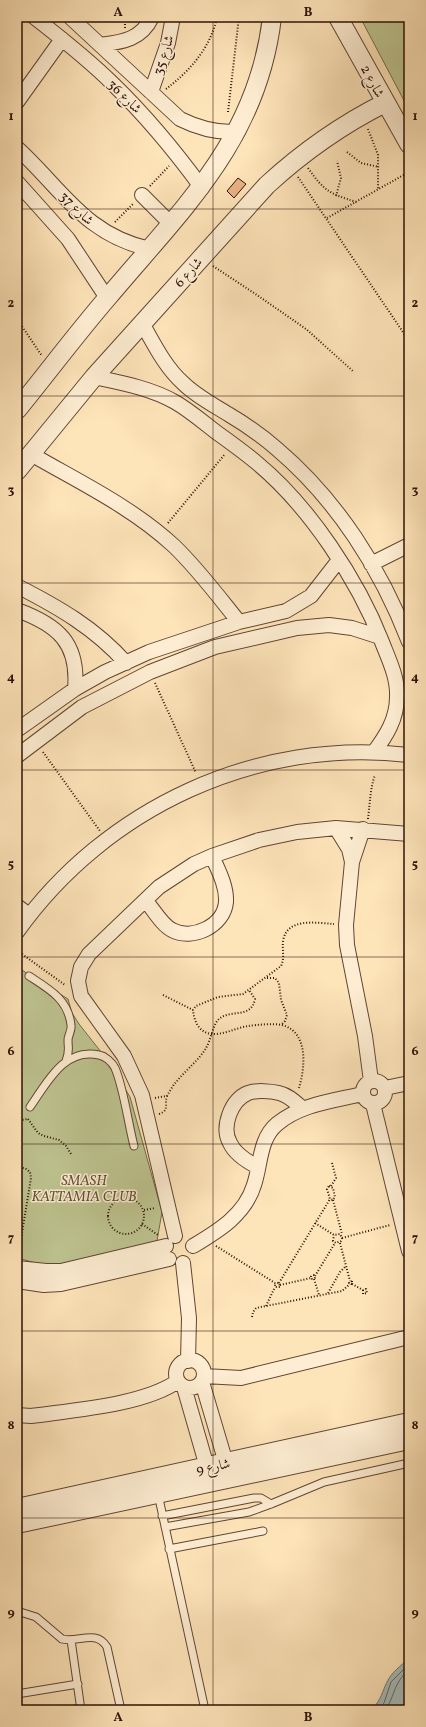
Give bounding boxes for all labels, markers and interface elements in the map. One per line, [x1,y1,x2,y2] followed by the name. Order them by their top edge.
[113,4,123,22] text: A
[304,4,313,22] text: B
[149,33,180,78] street label: شارع 35
[354,62,388,102] street label: شارع 2
[102,76,145,119] street label: شارع 36
[8,108,14,126] text: 1
[412,108,418,126] text: 1
[54,188,97,231] street label: شارع 37
[171,254,208,293] street label: شارع 6
[8,295,15,313] text: 2
[412,295,419,313] text: 2
[8,482,15,500] text: 3
[412,482,419,500] text: 3
[7,669,15,687] text: 4
[411,669,419,687] text: 4
[8,856,14,874] text: 5
[412,856,418,874] text: 5
[7,1043,15,1061] text: 6
[411,1043,419,1061] text: 6
[31,1172,137,1207] park label: SMASH KATTAMIA CLUB
[8,1230,14,1248] text: 7
[412,1230,418,1248] text: 7
[7,1417,15,1435] text: 8
[411,1417,419,1435] text: 8
[195,1455,232,1481] street label: شارع 9
[7,1604,15,1622] text: 9
[411,1604,419,1622] text: 9
[113,1709,123,1727] text: A
[304,1709,313,1727] text: B

